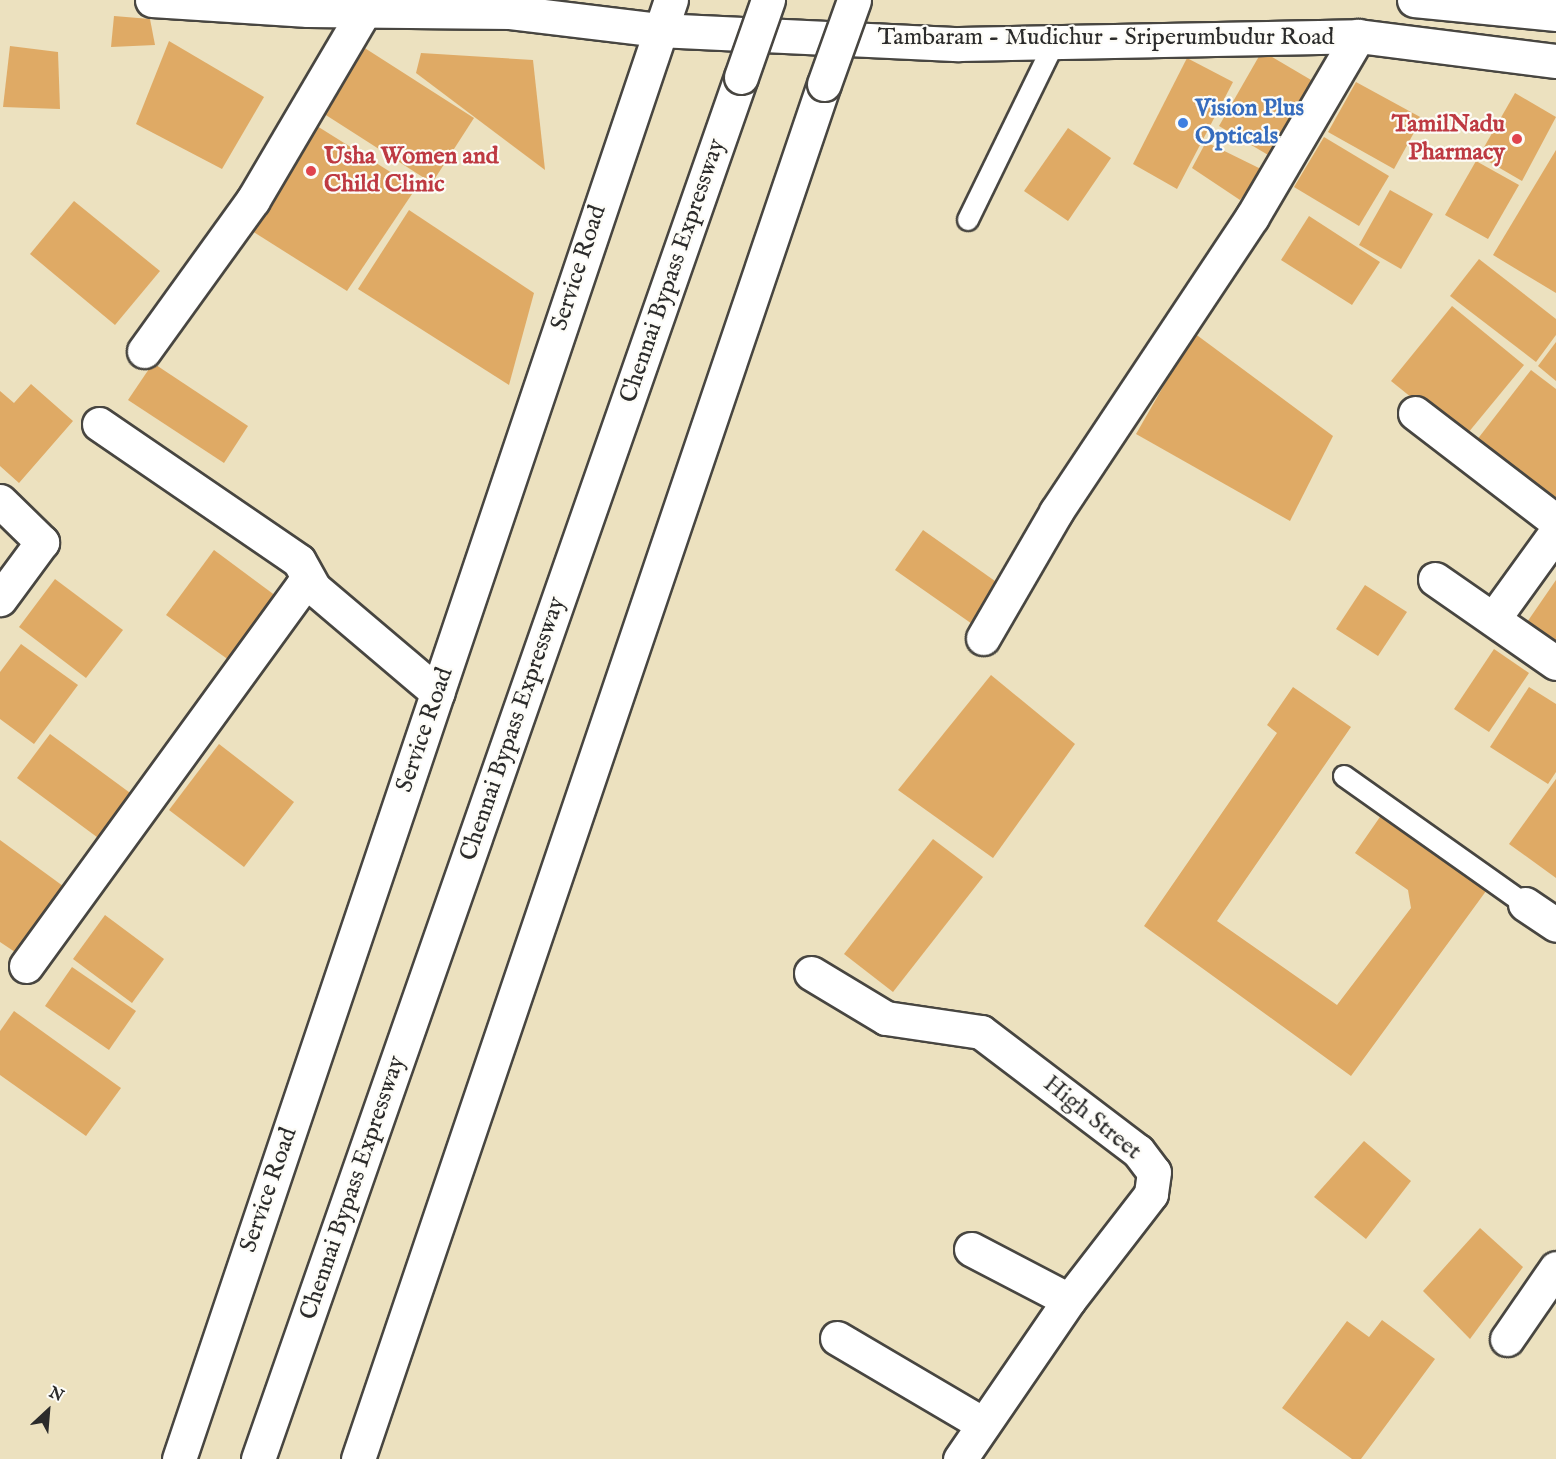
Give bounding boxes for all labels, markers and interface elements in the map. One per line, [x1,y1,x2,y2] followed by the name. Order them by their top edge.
[878,24,1334,52] street label: Tambaram - Mudichur - Sriperumbudur Road
[1195,95,1304,151] place label: Vision Plus Opticals
[1392,111,1505,167] place label: TamilNadu Pharmacy
[1176,116,1190,130] marker: Vision Plus Opticals
[1510,132,1524,146] marker: TamilNadu Pharmacy
[614,135,732,407] street label: Chennai Bypass Expressway
[324,143,499,199] place label: Usha Women and Child Clinic
[302,162,320,180] marker: Usha Women and Child Clinic
[545,202,613,334] street label: Service Road
[454,593,572,865] street label: Chennai Bypass Expressway
[390,664,460,796] street label: Service Road
[294,1052,412,1324] street label: Chennai Bypass Expressway
[1037,1070,1147,1166] street label: High Street
[234,1124,304,1256] street label: Service Road
[18,1381,78,1441] north arrow
[45,1383,66,1407] text: N

